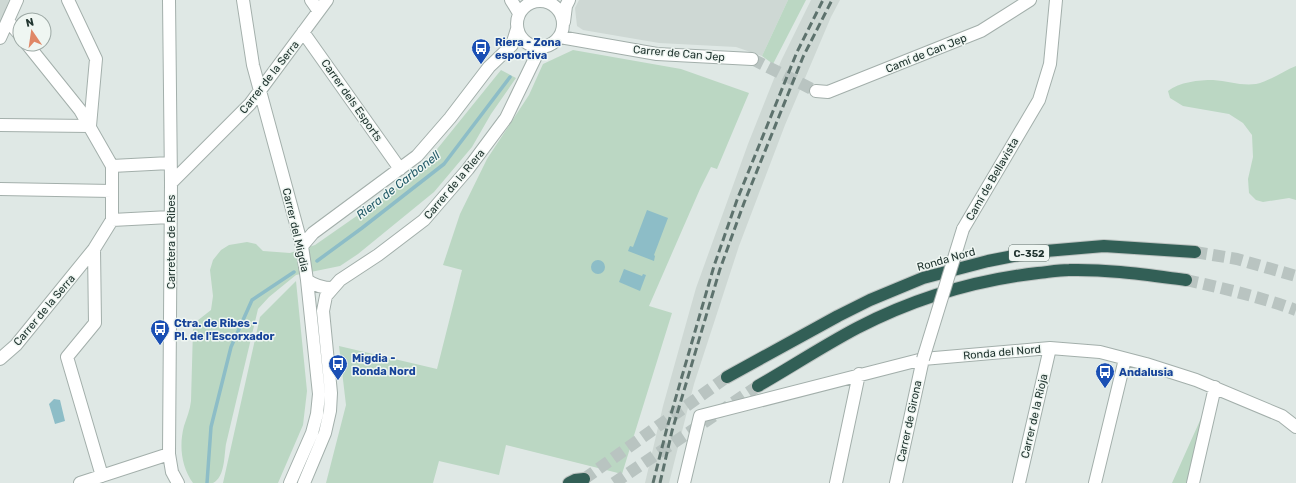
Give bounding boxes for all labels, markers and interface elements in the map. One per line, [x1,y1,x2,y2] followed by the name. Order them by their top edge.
[12,12,52,52] north arrow
[25,16,35,30] text: N
[884,31,969,76] street label: Camí de Can Jep
[495,36,561,62] place label: Riera - Zona esportiva
[470,37,492,65] bus stop icon: Riera - Zona esportiva
[237,38,302,116] street label: Carrer de la Serra
[632,43,725,64] street label: Carrer de Can Jep
[318,57,385,144] street label: Carrer dels Esports
[963,136,1021,223] street label: Camí de Bellavista
[353,147,443,222] water label: Riera de Carbonell
[421,147,487,222] street label: Carrer de la Riera
[280,187,311,273] street label: Carrer del Migdia
[165,194,178,289] street label: Carretera de Ribes
[916,245,977,274] street label: Ronda Nord
[1009,245,1049,261] road number: C-352
[11,272,78,348] street label: Carrer de la Serra
[174,317,275,343] place label: Ctra. de Ribes - Pl. de l'Escorxador
[149,318,171,346] bus stop icon: Ctra. de Ribes - Pl. de l'Escorxador
[963,343,1042,362] street label: Ronda del Nord
[352,352,416,378] place label: Migdia - Ronda Nord
[327,353,349,381] bus stop icon: Migdia - Ronda Nord
[1094,361,1116,389] bus stop icon: Andalusia
[1119,366,1173,379] place label: Andalusia
[1018,373,1051,460] street label: Carrer de la Rioja
[894,379,924,463] street label: Carrer de Girona

